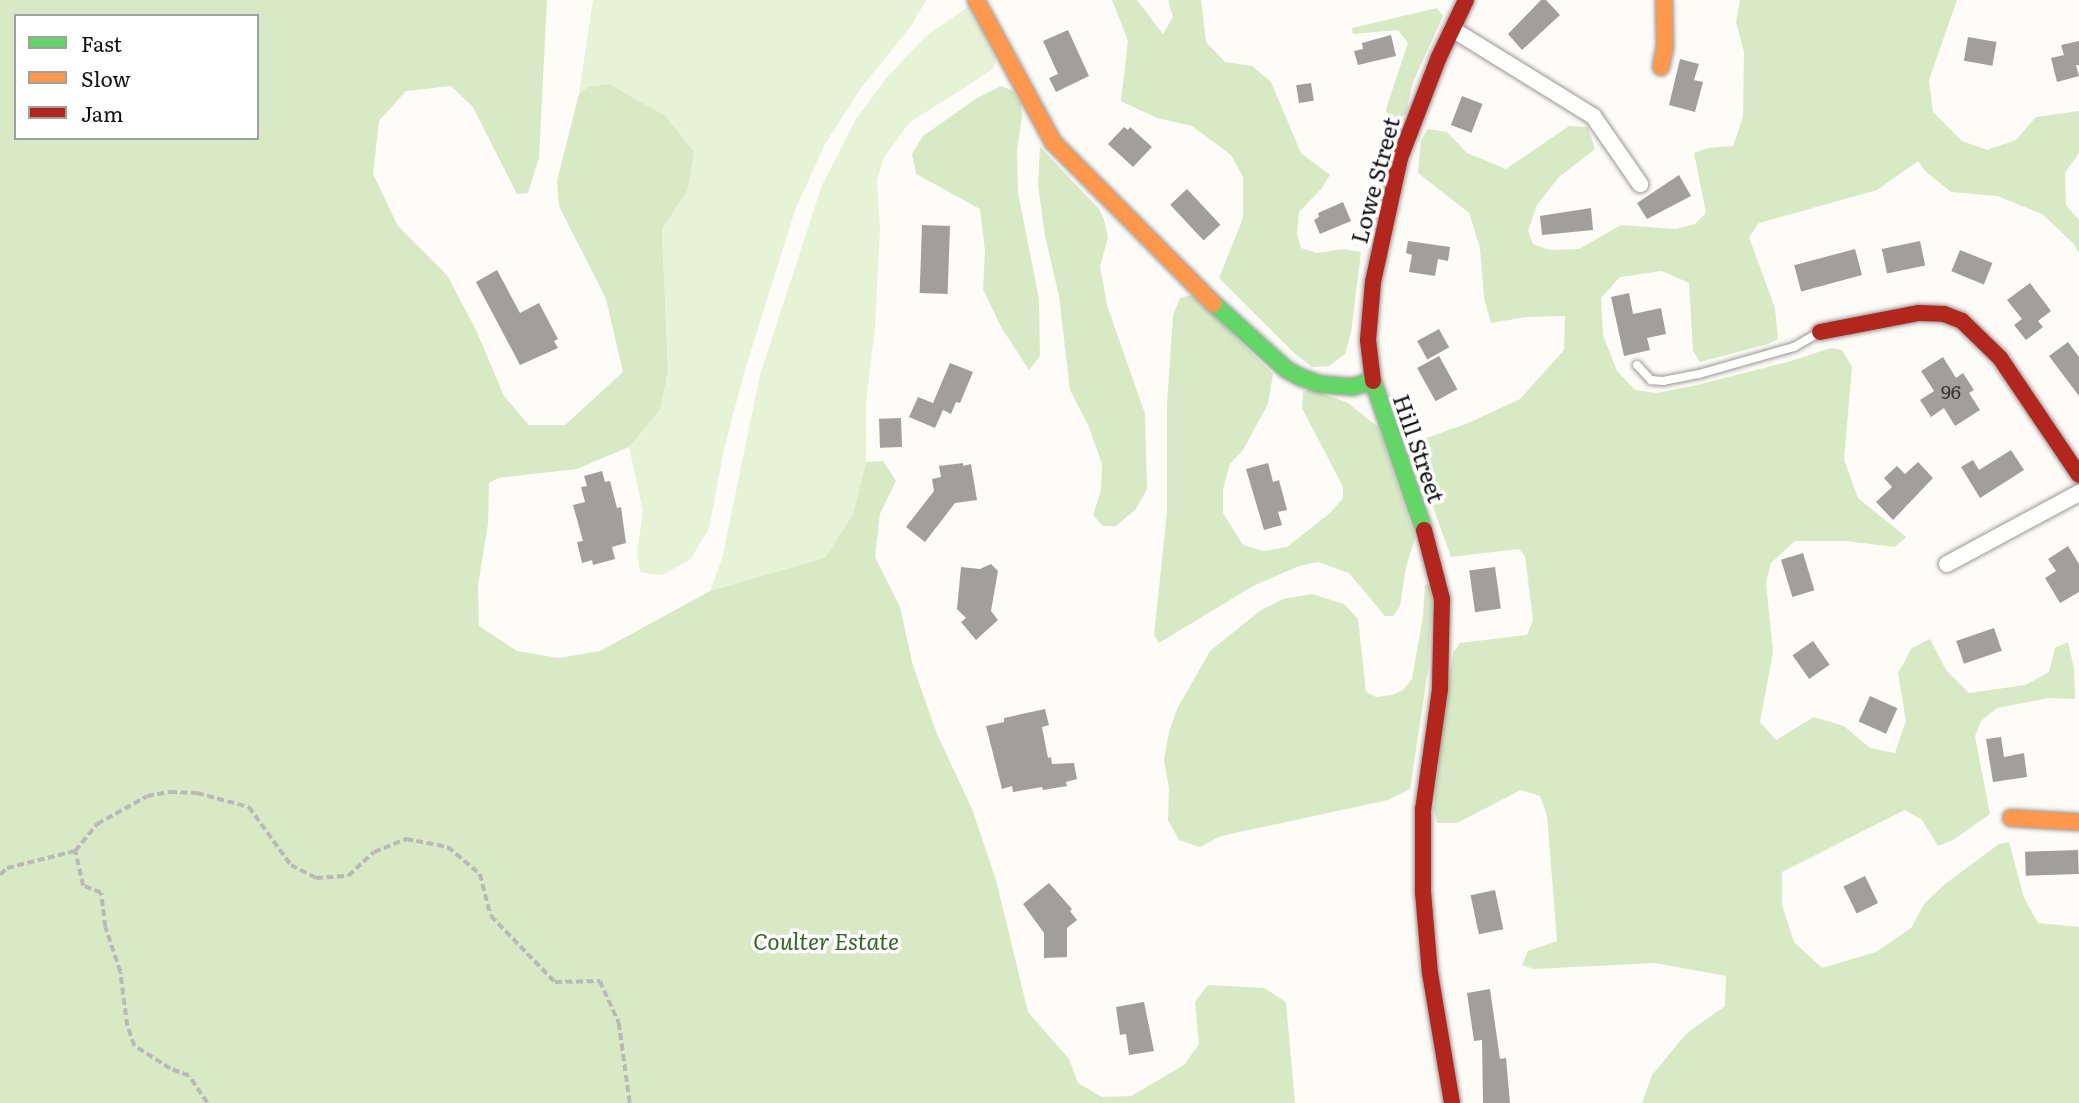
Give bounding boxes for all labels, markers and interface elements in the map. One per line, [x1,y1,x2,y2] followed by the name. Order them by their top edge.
[14,14,259,140] legend
[81,27,122,58] text: Fast
[81,62,131,93] text: Slow
[81,97,123,128] text: Jam
[1344,114,1404,246] street label: Lowe Street
[1941,381,1961,403] house number: 96
[1389,390,1451,506] street label: Hill Street
[753,926,899,954] park label: Coulter Estate

